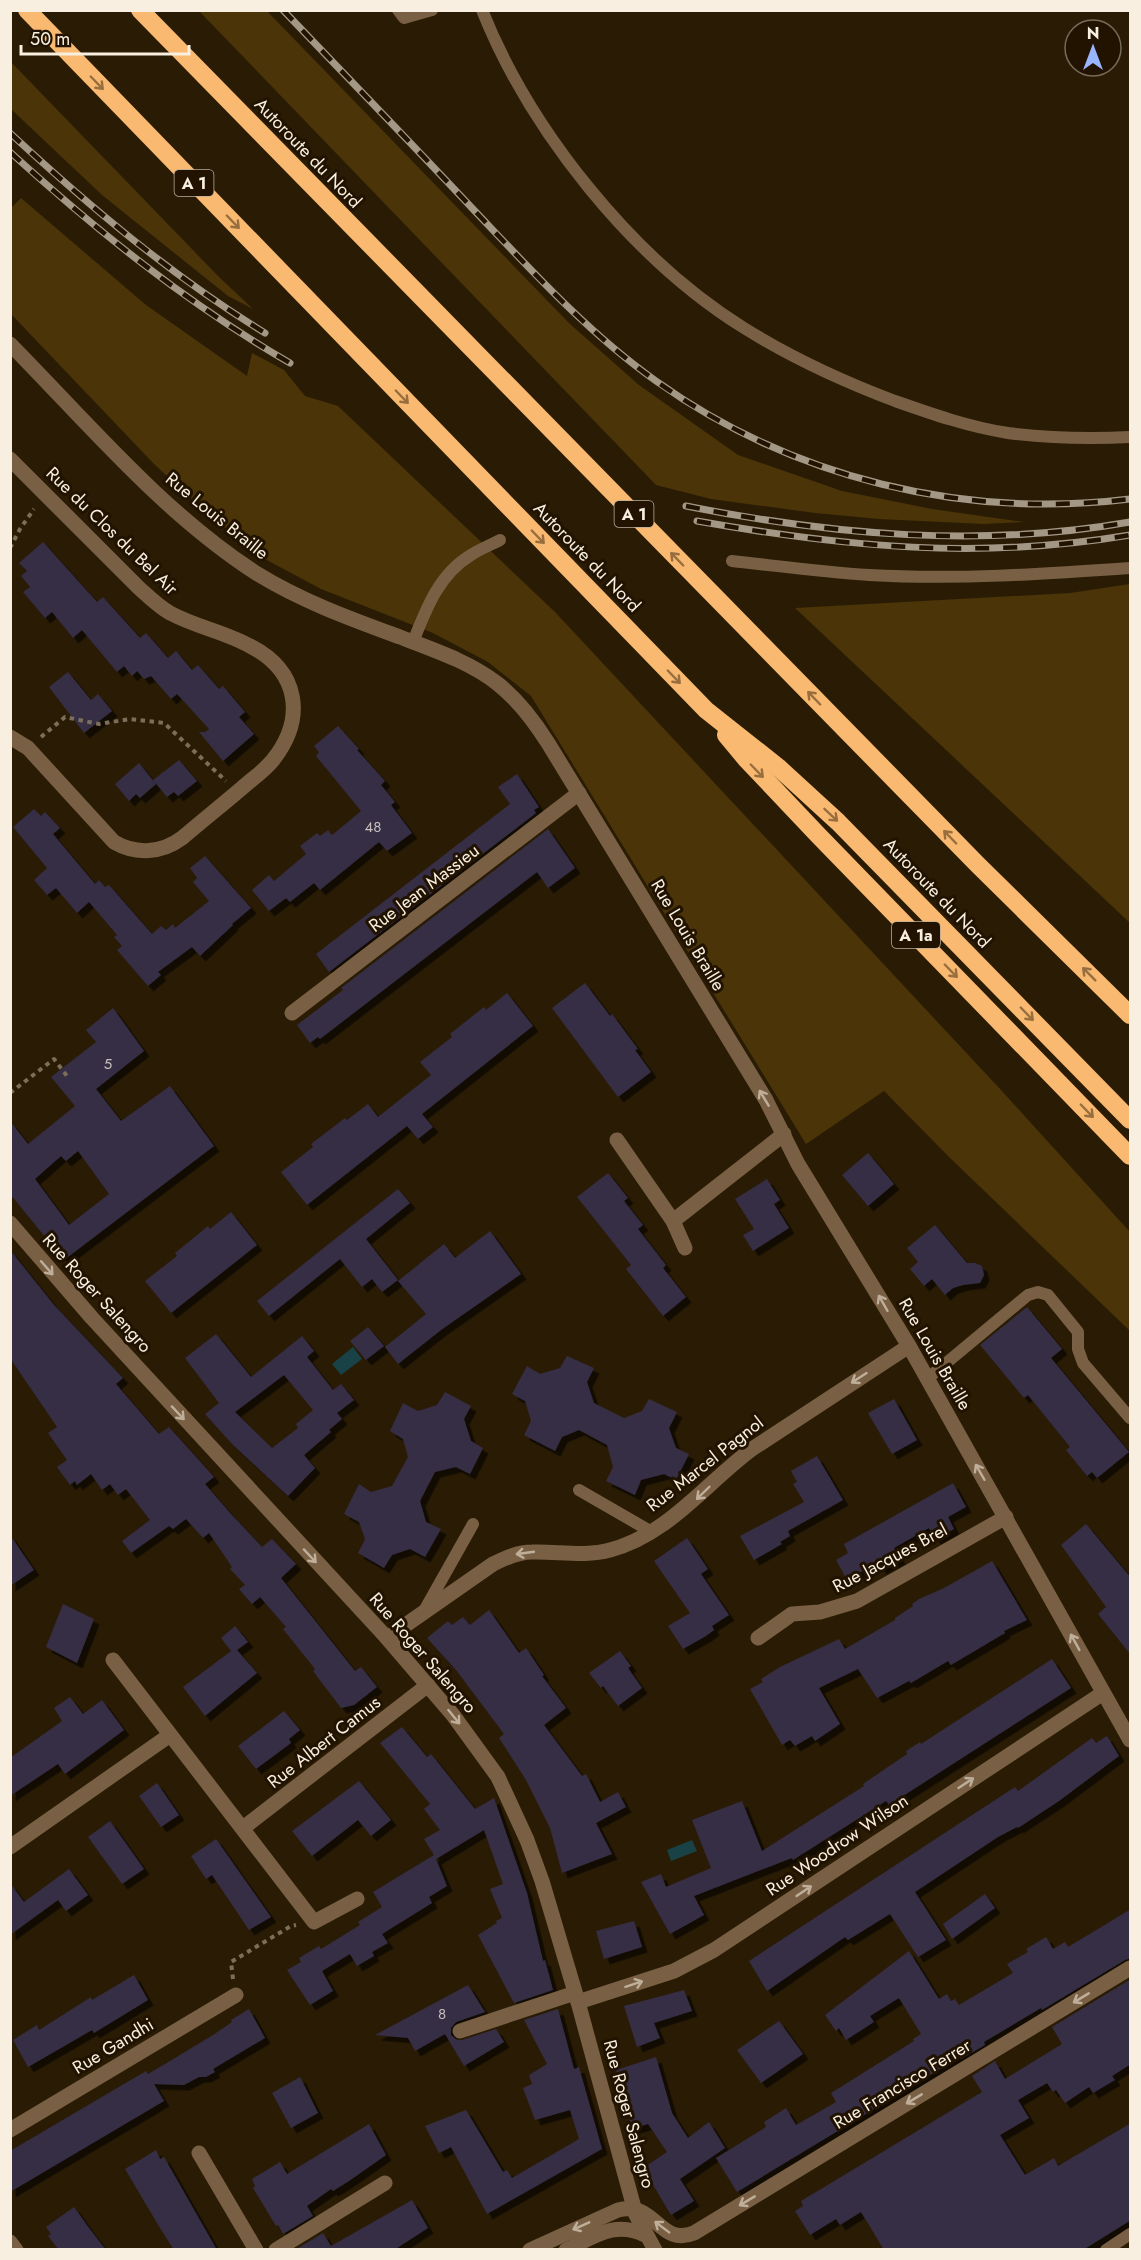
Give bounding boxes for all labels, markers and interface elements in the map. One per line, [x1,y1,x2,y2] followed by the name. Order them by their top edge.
[21,18,189,56] scale bar
[1063,18,1123,78] north arrow
[1087,22,1099,45] text: N
[30,26,70,52] text: 50 m
[89,75,104,90] one-way arrow
[248,92,368,214] street label: Autoroute du Nord
[174,170,214,196] road number: A 1
[225,215,240,230] one-way arrow
[395,389,410,404] one-way arrow
[40,461,185,602] street label: Rue du Clos du Bel Air
[160,466,274,566] street label: Rue Louis Braille
[527,496,647,618] street label: Autoroute du Nord
[614,501,654,527] road number: A 1
[531,529,545,544] one-way arrow
[670,551,685,566] one-way arrow
[667,669,681,684] one-way arrow
[806,690,821,705] one-way arrow
[750,763,764,778] one-way arrow
[823,808,838,823] one-way arrow
[365,816,381,838] house number: 48
[943,829,958,844] one-way arrow
[877,832,997,954] street label: Autoroute du Nord
[363,838,485,938] street label: Rue Jean Massieu
[644,874,732,996] street label: Rue Louis Braille
[892,922,940,948] road number: A 1a
[944,964,958,979] one-way arrow
[1081,967,1096,982] one-way arrow
[1019,1007,1034,1022] one-way arrow
[104,1053,112,1075] house number: 5
[758,1090,770,1107] one-way arrow
[1080,1104,1094,1119] one-way arrow
[36,1228,158,1359] street label: Rue Roger Salengro
[41,1260,54,1276] one-way arrow
[892,1293,978,1415] street label: Rue Louis Braille
[877,1294,888,1312] one-way arrow
[852,1372,868,1384] one-way arrow
[171,1405,185,1420] one-way arrow
[641,1410,769,1518] street label: Rue Marcel Pagnol
[974,1464,986,1481] one-way arrow
[695,1485,710,1500] one-way arrow
[828,1517,952,1599] street label: Rue Jacques Brel
[303,1548,317,1563] one-way arrow
[516,1548,536,1559] one-way arrow
[363,1587,483,1719] street label: Rue Roger Salengro
[1069,1634,1081,1651] one-way arrow
[262,1689,386,1795] street label: Rue Albert Camus
[448,1709,461,1725] one-way arrow
[957,1777,974,1789] one-way arrow
[761,1788,913,1902] street label: Rue Woodrow Wilson
[795,1885,812,1897] one-way arrow
[624,1978,643,1989] one-way arrow
[1073,1993,1090,2005] one-way arrow
[438,2003,446,2025] house number: 8
[67,2012,159,2080] street label: Rue Gandhi
[828,2032,977,2136] street label: Rue Francisco Ferrer
[597,2037,661,2191] street label: Rue Roger Salengro
[906,2094,923,2106] one-way arrow
[739,2195,756,2207] one-way arrow
[573,2221,591,2233] one-way arrow
[655,2221,671,2234] one-way arrow

